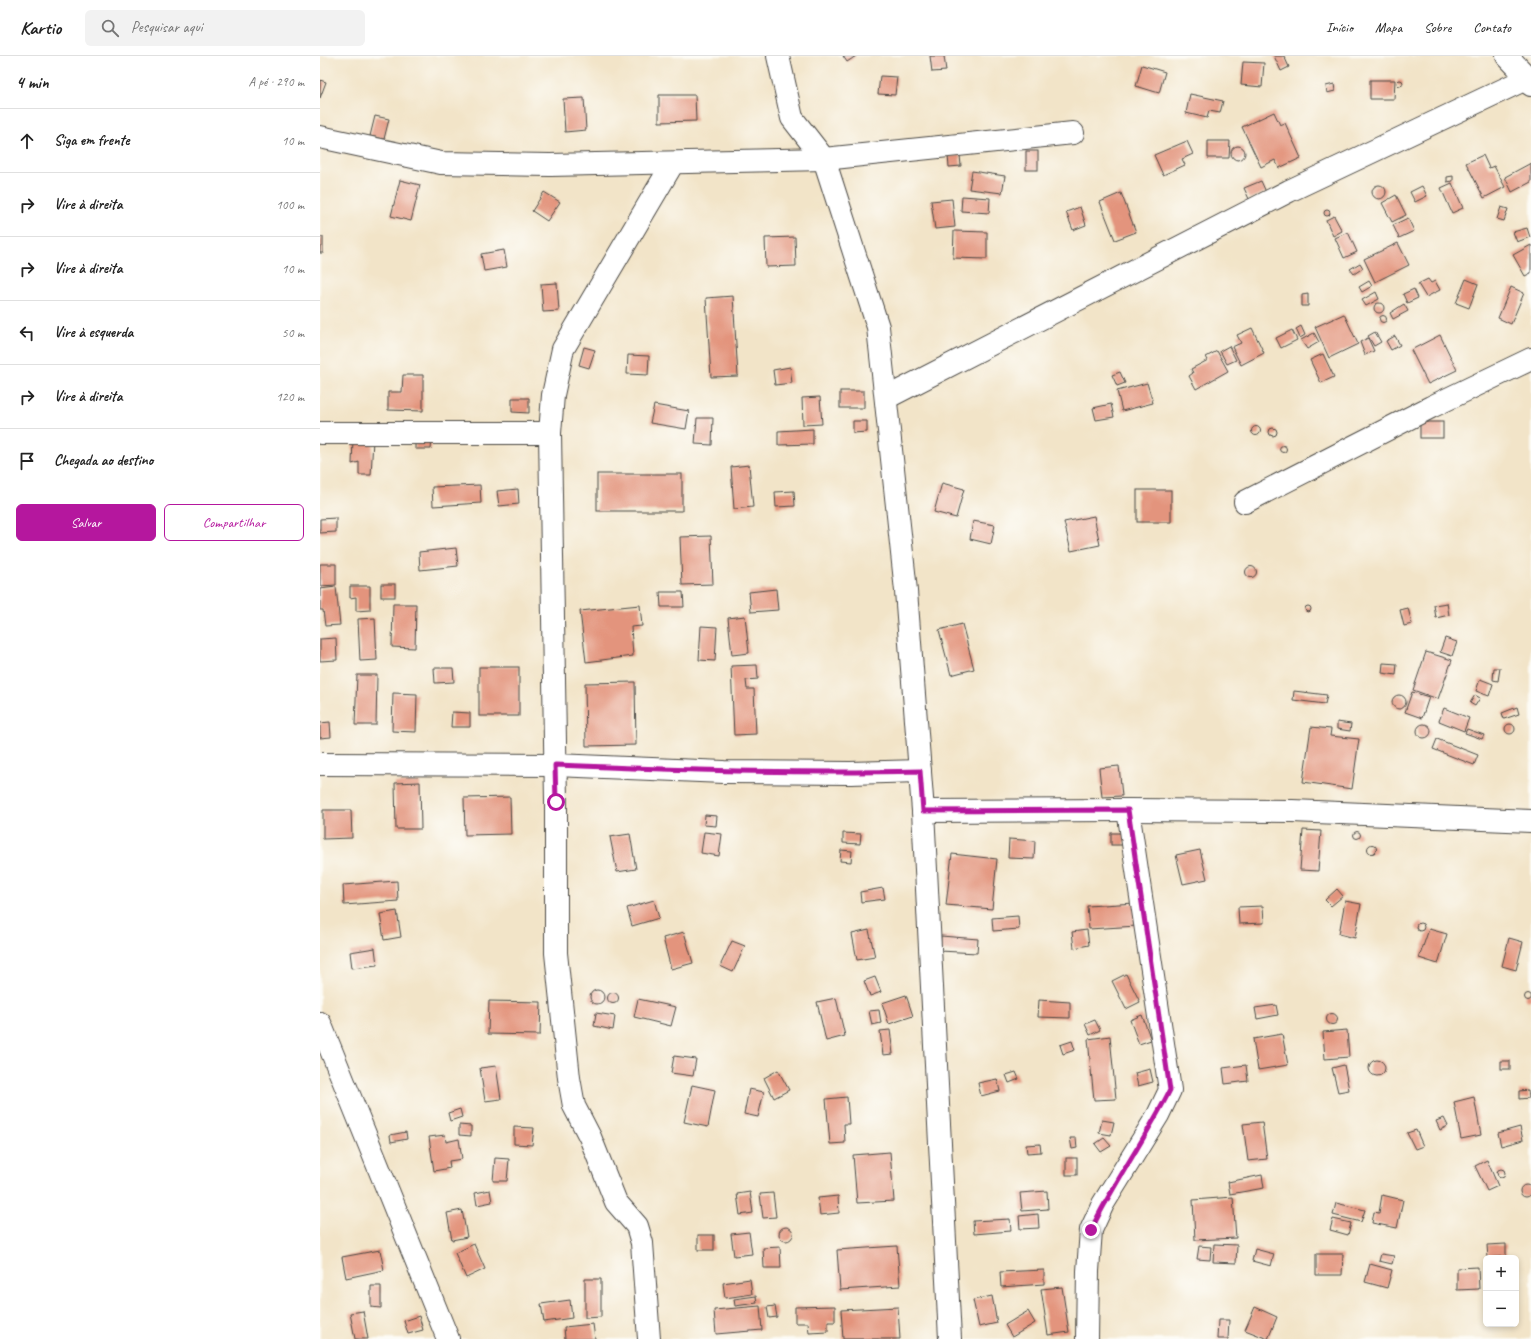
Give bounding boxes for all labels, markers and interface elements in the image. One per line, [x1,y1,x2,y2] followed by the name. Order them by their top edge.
[85,10,365,46] search box
[20,16,61,40] text: Kartio
[99,17,121,39] icon: search
[131,18,203,37] text: Pesquisar aqui
[1326,19,1353,36] text: Início
[1375,19,1402,36] text: Mapa
[1424,19,1451,36] text: Sobre
[1473,19,1511,36] text: Contato
[16,72,49,93] text: 4 min
[248,74,304,90] text: A pé · 290 m
[16,130,38,152] icon: ahead
[54,131,130,150] text: Siga em frente
[282,133,304,149] text: 10 m
[16,194,38,216] icon: right
[54,195,123,214] text: Vire à direita
[276,197,304,213] text: 100 m
[16,258,38,280] icon: right
[54,259,123,278] text: Vire à direita
[282,261,304,277] text: 10 m
[16,322,38,344] icon: left
[54,323,133,342] text: Vire à esquerda
[282,325,304,341] text: 50 m
[16,386,38,408] icon: right
[54,387,123,406] text: Vire à direita
[276,389,304,405] text: 120 m
[16,450,38,472] icon: arrive
[54,451,153,470] text: Chegada ao destino
[16,504,156,541] button: Salvar
[164,504,304,541] button: Compartilhar
[547,793,565,811] route start
[1082,1221,1100,1239] route end
[1483,1255,1519,1327] map controls
[1483,1255,1519,1291] button: +
[1483,1291,1519,1327] button: −

